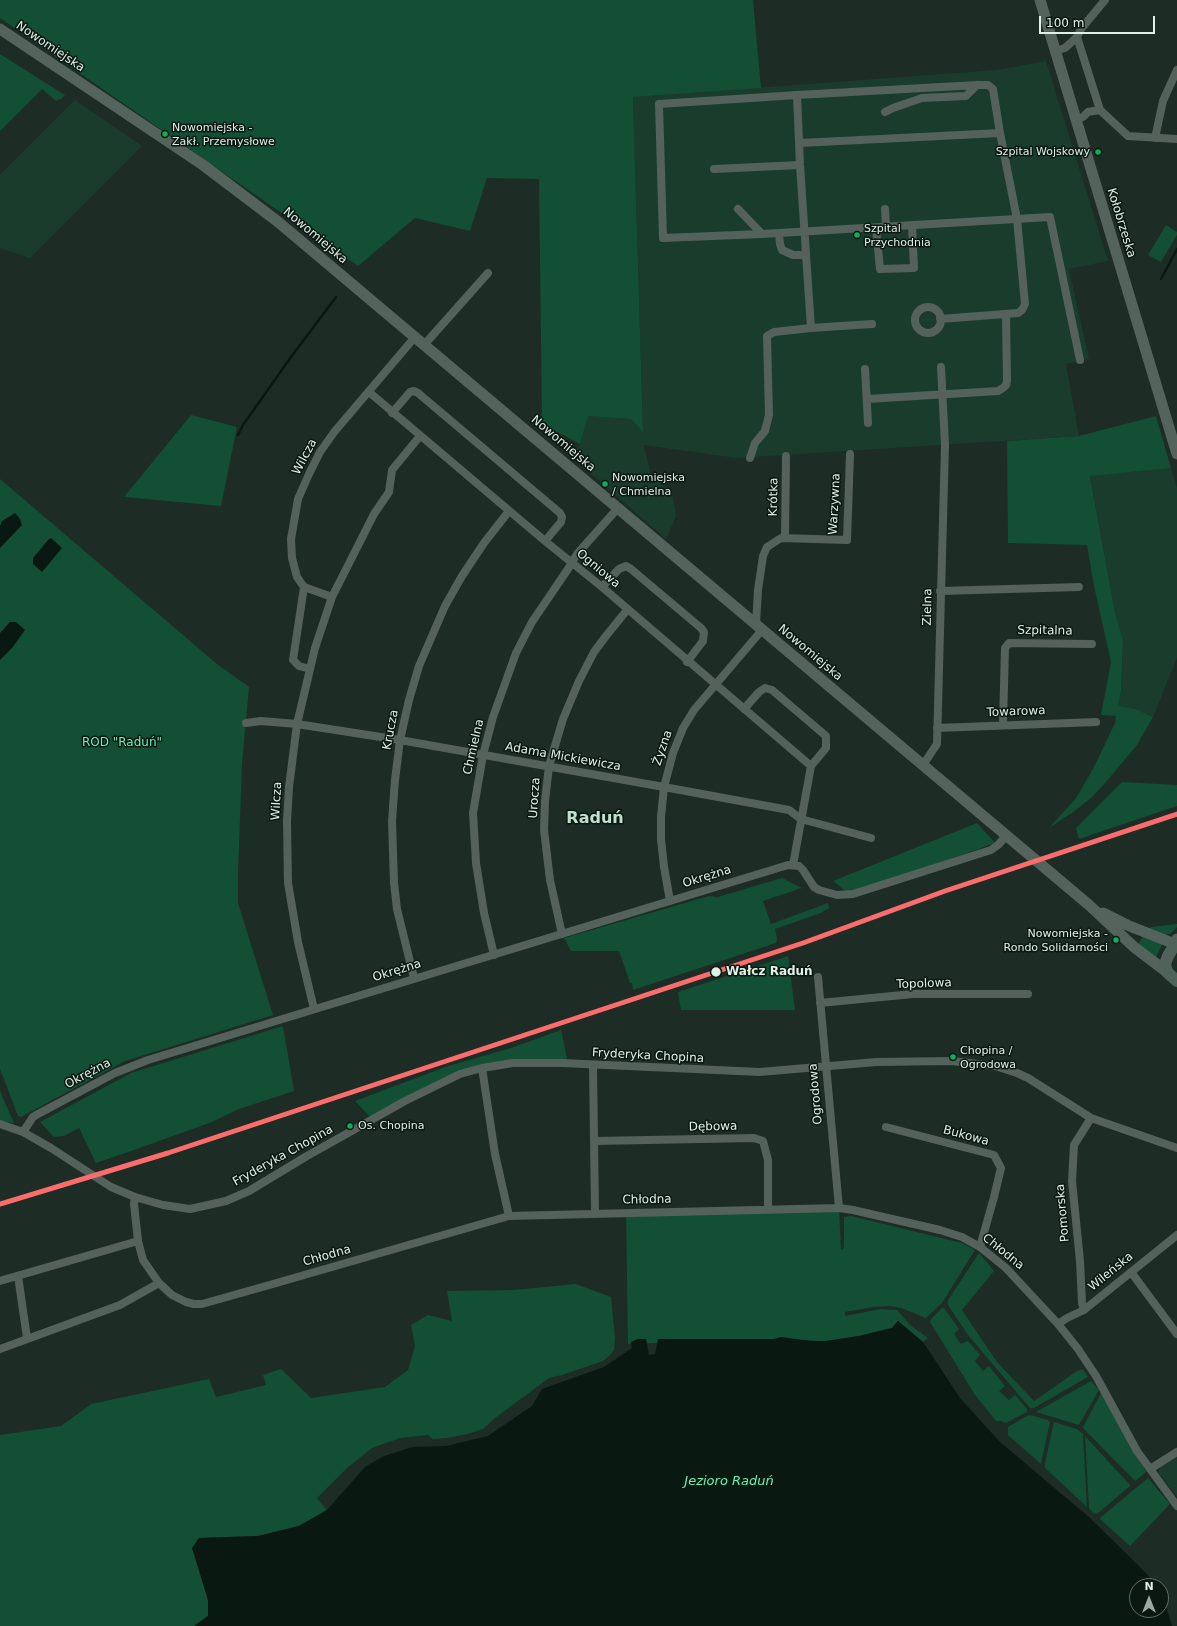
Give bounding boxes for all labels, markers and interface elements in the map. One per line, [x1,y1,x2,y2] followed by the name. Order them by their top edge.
[1041,8,1157,34] scale bar
[1046,16,1084,30] text: 100 m
[13,19,87,75] street label: Nowomiejska
[172,121,275,147] place label: Nowomiejska - Zakł. Przemysłowe
[160,129,170,139] marker: Nowomiejska - Zakł. Przemysłowe
[996,145,1090,159] place label: Szpital Wojskowy
[1093,147,1103,157] marker: Szpital Wojskowy
[1104,186,1138,260] street label: Kołobrzeska
[280,205,350,267] street label: Nowomiejska
[864,222,931,248] place label: Szpital Przychodnia
[852,230,862,240] marker: Szpital Przychodnia
[528,413,598,475] street label: Nowomiejska
[290,437,320,477] street label: Wilcza
[612,471,685,497] place label: Nowomiejska / Chmielna
[826,473,844,535] street label: Warzywna
[766,478,782,516] street label: Krótka
[600,479,610,489] marker: Nowomiejska / Chmielna
[573,547,623,591] street label: Ogniowa
[920,588,936,626] street label: Zielna
[775,622,845,684] street label: Nowomiejska
[1017,623,1073,639] street label: Szpitalna
[986,704,1046,720] street label: Towarowa
[380,709,402,751] street label: Krucza
[461,718,487,776] street label: Chmielna
[650,728,676,768] street label: Żyzna
[82,736,162,750] park label: ROD "Raduń"
[504,740,622,774] street label: Adama Mickiewicza
[526,777,544,819] street label: Urocza
[269,781,285,821] street label: Wilcza
[566,809,624,829] district label: Raduń
[681,863,733,891] street label: Okrężna
[1004,927,1108,953] place label: Nowomiejska - Rondo Solidarności
[1111,935,1121,945] marker: Nowomiejska - Rondo Solidarności
[371,957,423,985] street label: Okrężna
[709,965,723,979] marker: Wałcz Raduń
[726,965,813,979] place label: Wałcz Raduń
[896,976,952,992] street label: Topolowa
[960,1044,1016,1070] place label: Chopina / Ogrodowa
[592,1046,704,1066] street label: Fryderyka Chopina
[948,1052,958,1062] marker: Chopina / Ogrodowa
[63,1056,113,1092] street label: Okrężna
[806,1063,826,1125] street label: Ogrodowa
[358,1119,425,1133] place label: Os. Chopina
[689,1119,737,1135] street label: Dębowa
[345,1121,355,1131] marker: Os. Chopina
[230,1122,336,1190] street label: Fryderyka Chopina
[942,1123,990,1149] street label: Bukowa
[1053,1183,1073,1243] street label: Pomorska
[622,1192,672,1208] street label: Chłodna
[979,1231,1027,1273] street label: Chłodna
[301,1242,353,1270] street label: Chłodna
[1086,1250,1136,1294] street label: Wileńska
[684,1474,774,1490] water label: Jezioro Raduń
[1129,1578,1169,1618] north arrow
[1144,1580,1154,1593] text: N

